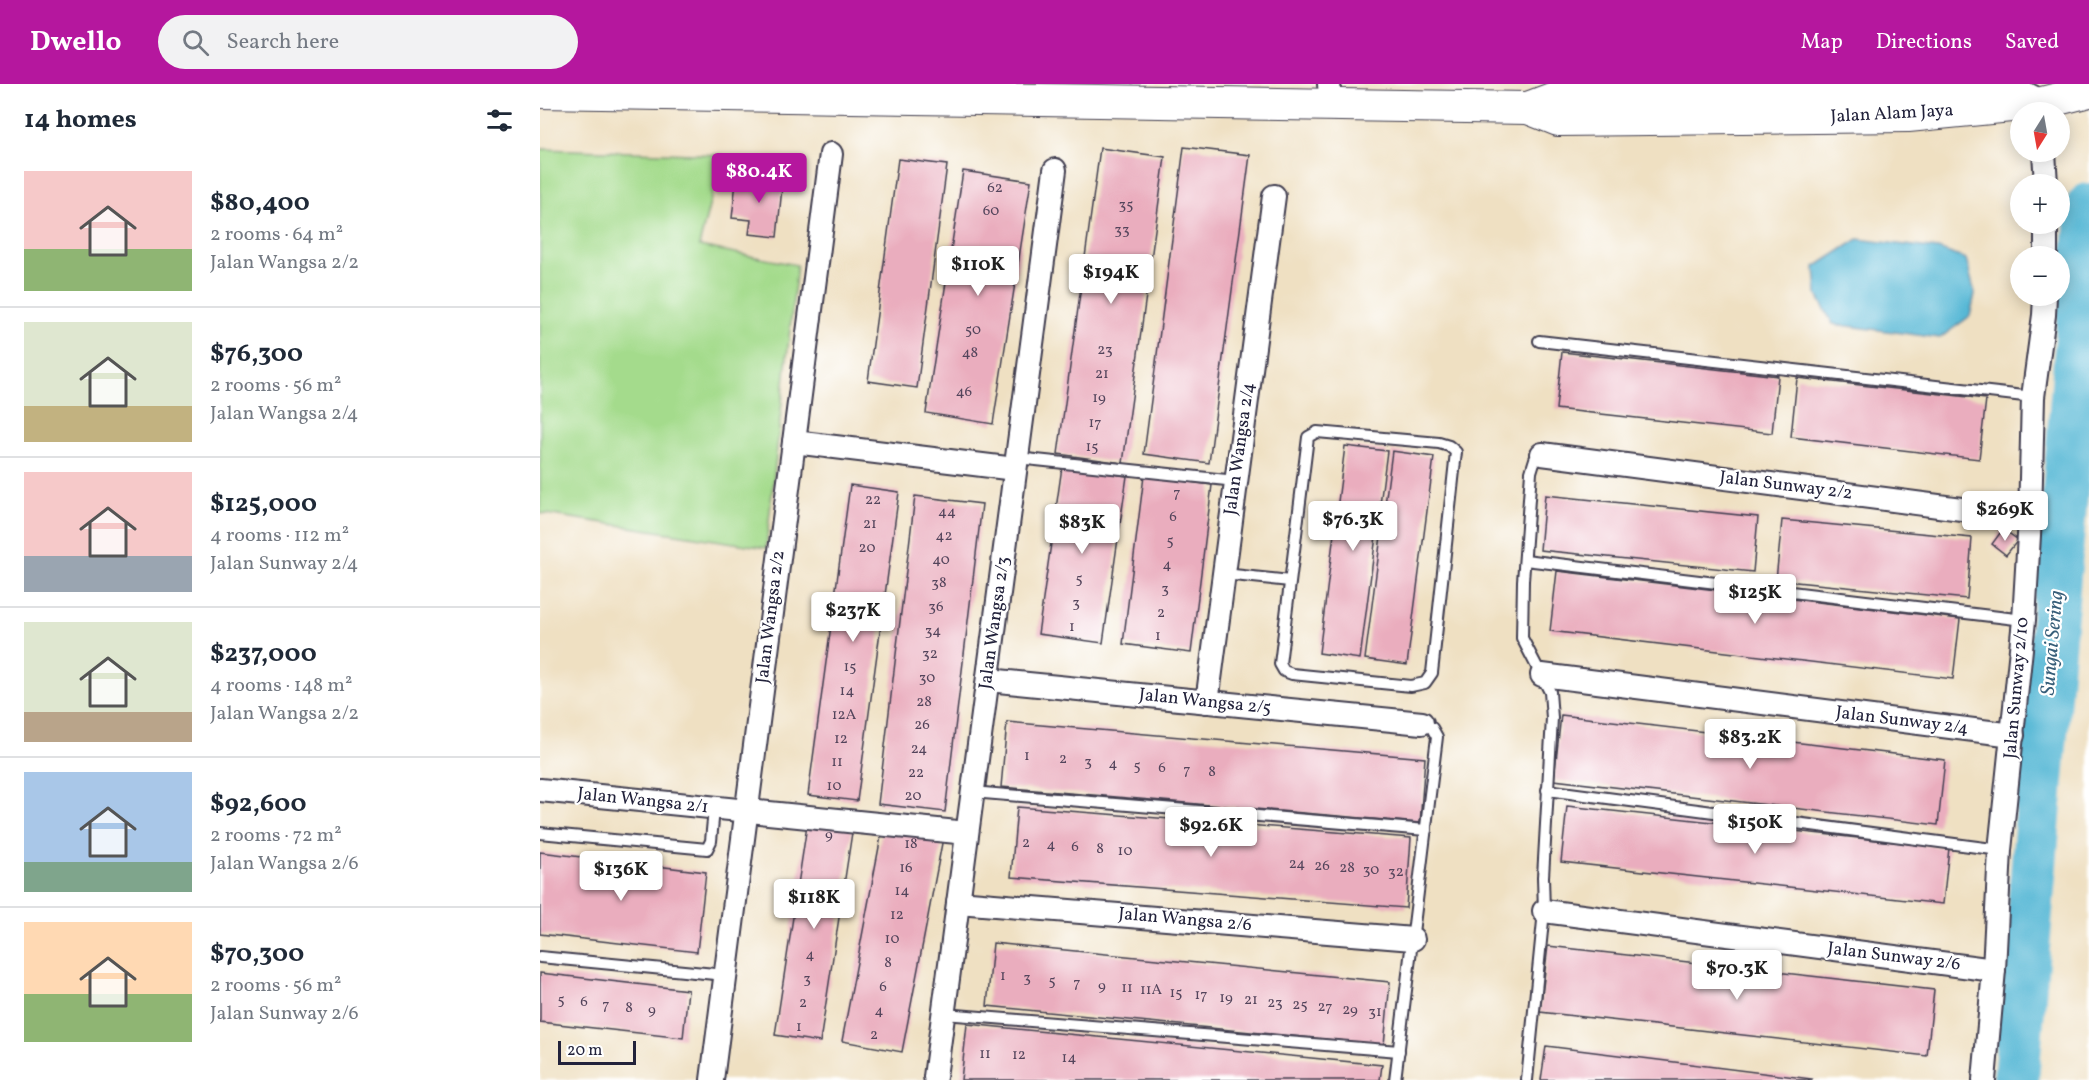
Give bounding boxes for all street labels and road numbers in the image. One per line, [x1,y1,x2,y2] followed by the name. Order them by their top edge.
[1830,98,1954,130] street label: Jalan Alam Jaya
[1218,381,1262,517] street label: Jalan Wangsa 2/4
[1718,465,1854,507] street label: Jalan Sunway 2/2
[750,549,792,685] street label: Jalan Wangsa 2/2
[973,555,1017,691] street label: Jalan Wangsa 2/3
[1998,616,2036,760] street label: Jalan Sunway 2/10
[1138,683,1272,721] street label: Jalan Wangsa 2/5
[1834,700,1970,742] street label: Jalan Sunway 2/4
[576,782,710,820] street label: Jalan Wangsa 2/1
[1117,902,1253,938] street label: Jalan Wangsa 2/6
[1826,936,1962,978] street label: Jalan Sunway 2/6

